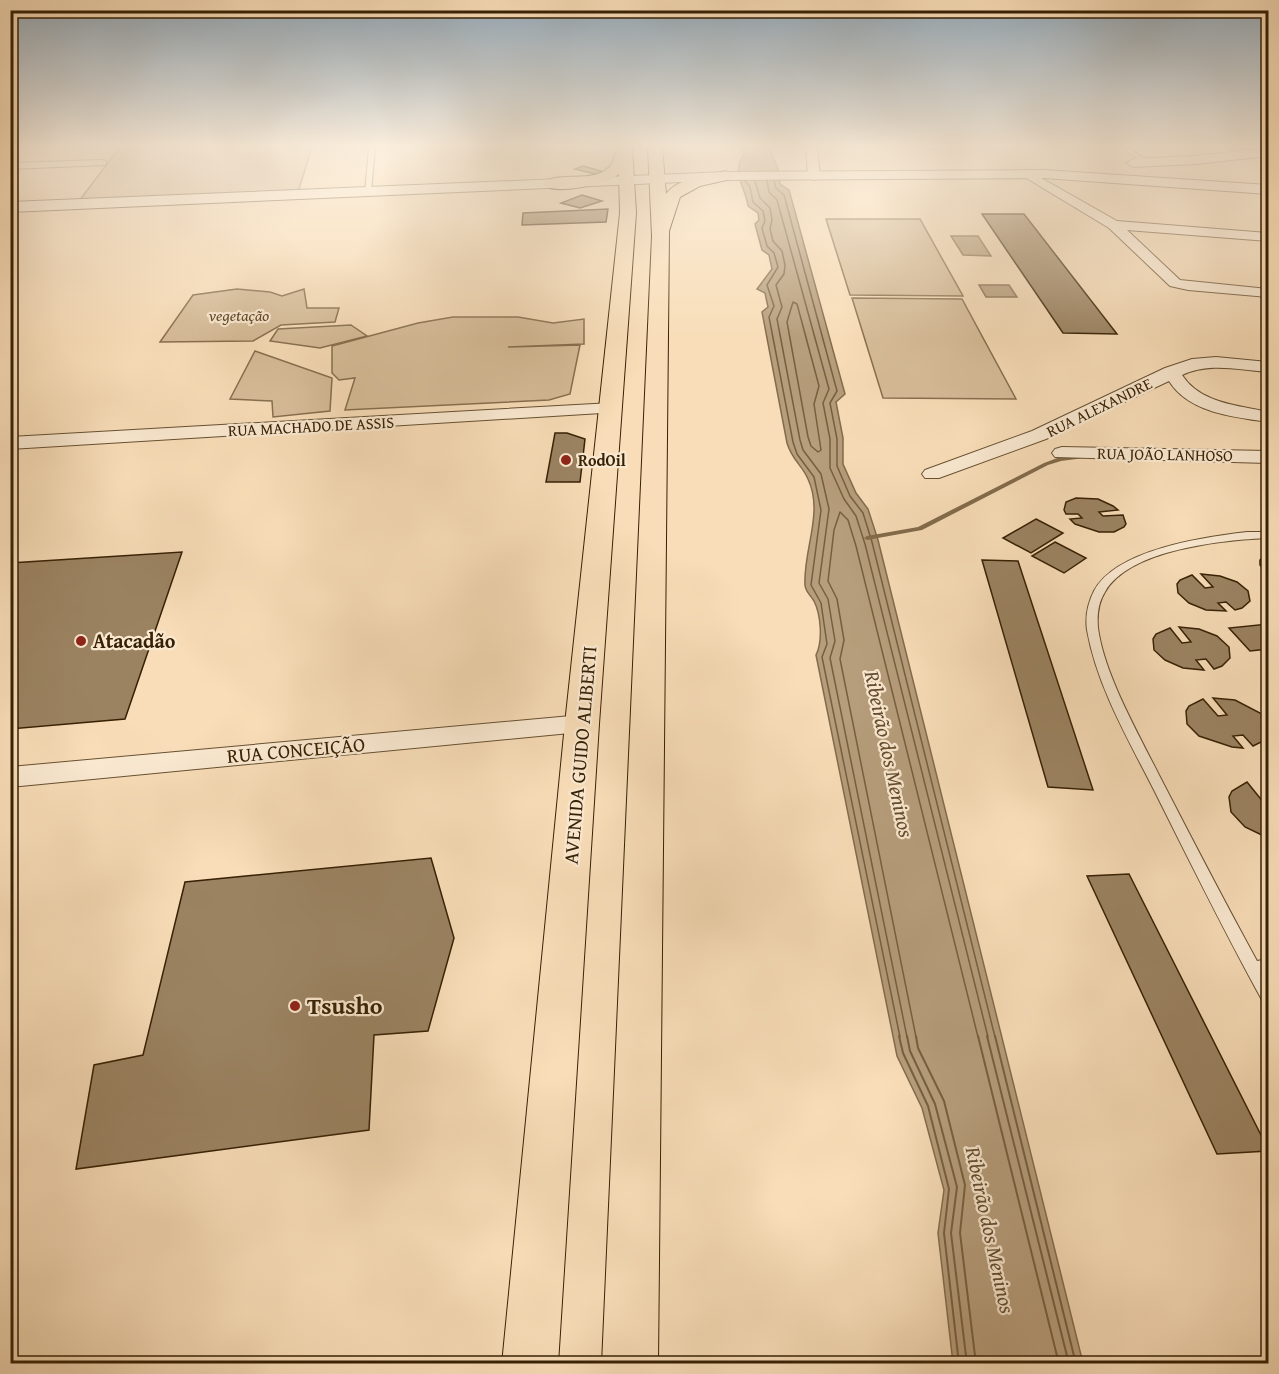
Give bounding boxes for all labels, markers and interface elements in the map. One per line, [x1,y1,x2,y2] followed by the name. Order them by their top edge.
[209,303,269,327] park label: vegetação
[1042,371,1156,443] street label: RUA ALEXANDRE
[227,410,395,442] street label: RUA MACHADO DE ASSIS
[1097,441,1233,467] street label: RUA JOÃO LANHOSO
[578,448,626,472] place label: RodOil
[559,453,573,467] marker: RodOil
[93,626,176,655] place label: Atacadão
[74,634,88,648] marker: Atacadão
[556,645,603,865] street label: AVENIDA GUIDO ALIBERTI
[856,667,922,840] water label: Ribeirão dos Meninos
[226,729,366,770] street label: RUA CONCEIÇÃO
[307,988,383,1023] place label: Tsusho
[288,999,302,1013] marker: Tsusho
[957,1143,1023,1316] water label: Ribeirão dos Meninos

